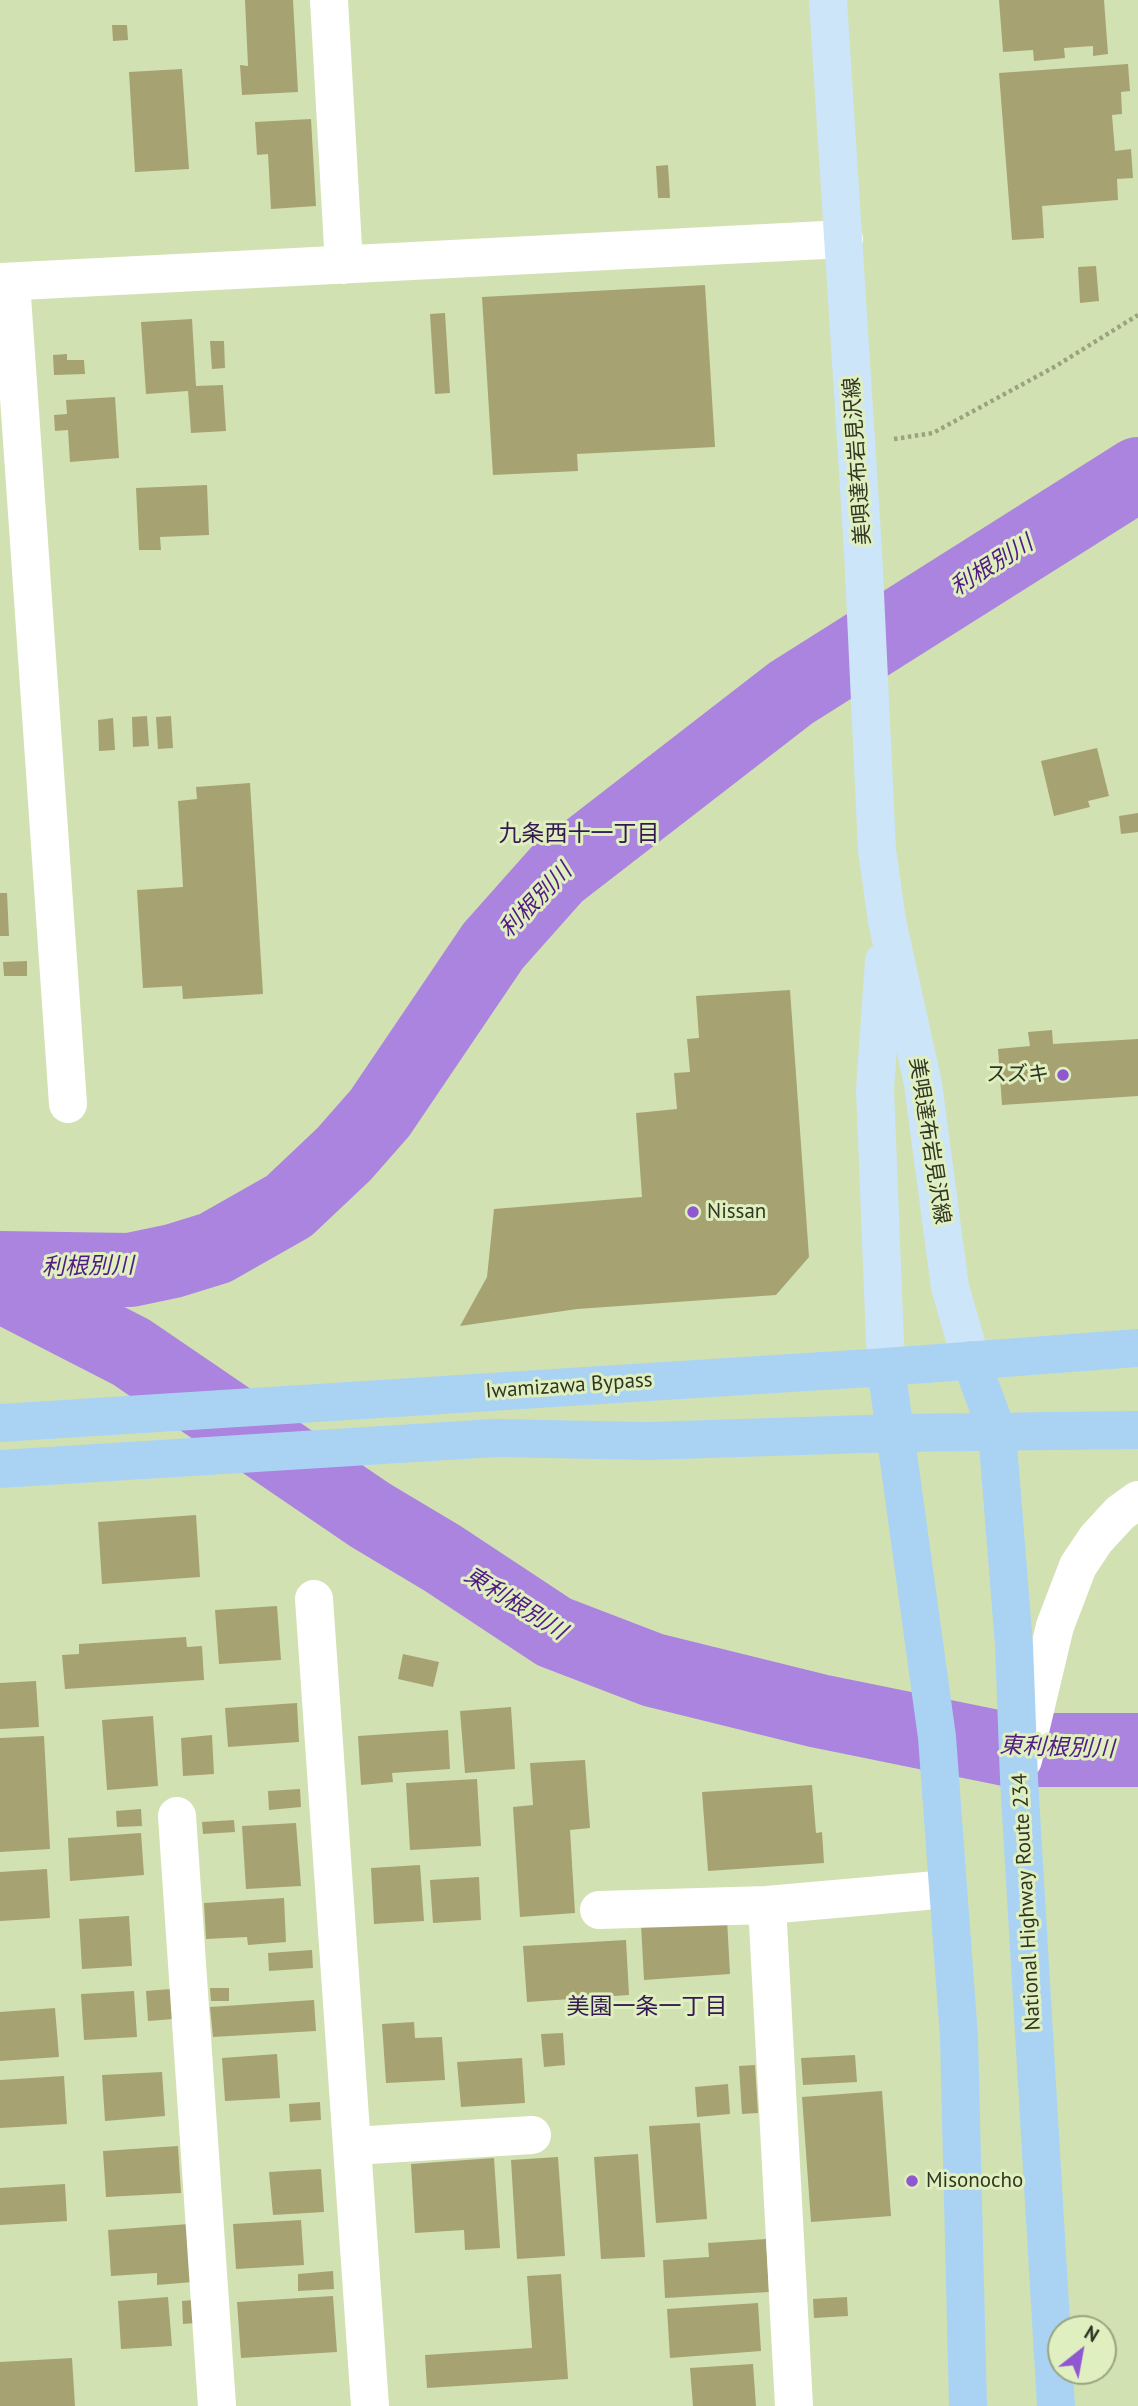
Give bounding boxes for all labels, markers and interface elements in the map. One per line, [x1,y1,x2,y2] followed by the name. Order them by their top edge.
[840,376,876,546] street label: 美唄達布岩見沢線
[946,530,1038,602] water label: 利根別川
[499,820,659,848] district label: 九条西十一丁目
[494,858,578,944] water label: 利根別川
[903,1056,955,1226] street label: 美唄達布岩見沢線
[986,1062,1049,1088] place label: スズキ
[1055,1067,1071,1083] marker: スズキ
[707,1199,766,1225] place label: Nissan
[685,1204,701,1220] marker: Nissan
[42,1252,134,1282] water label: 利根別川
[485,1368,653,1404] street label: Iwamizawa Bypass
[459,1562,571,1646] water label: 東利根別川
[999,1732,1115,1764] water label: 東利根別川
[1008,1773,1046,2031] street label: National Highway Route 234
[567,1993,727,2021] district label: 美園一条一丁目
[926,2168,1023,2194] place label: Misonocho
[904,2173,920,2189] marker: Misonocho
[1047,2315,1117,2385] north arrow
[1080,2320,1103,2347] text: N

